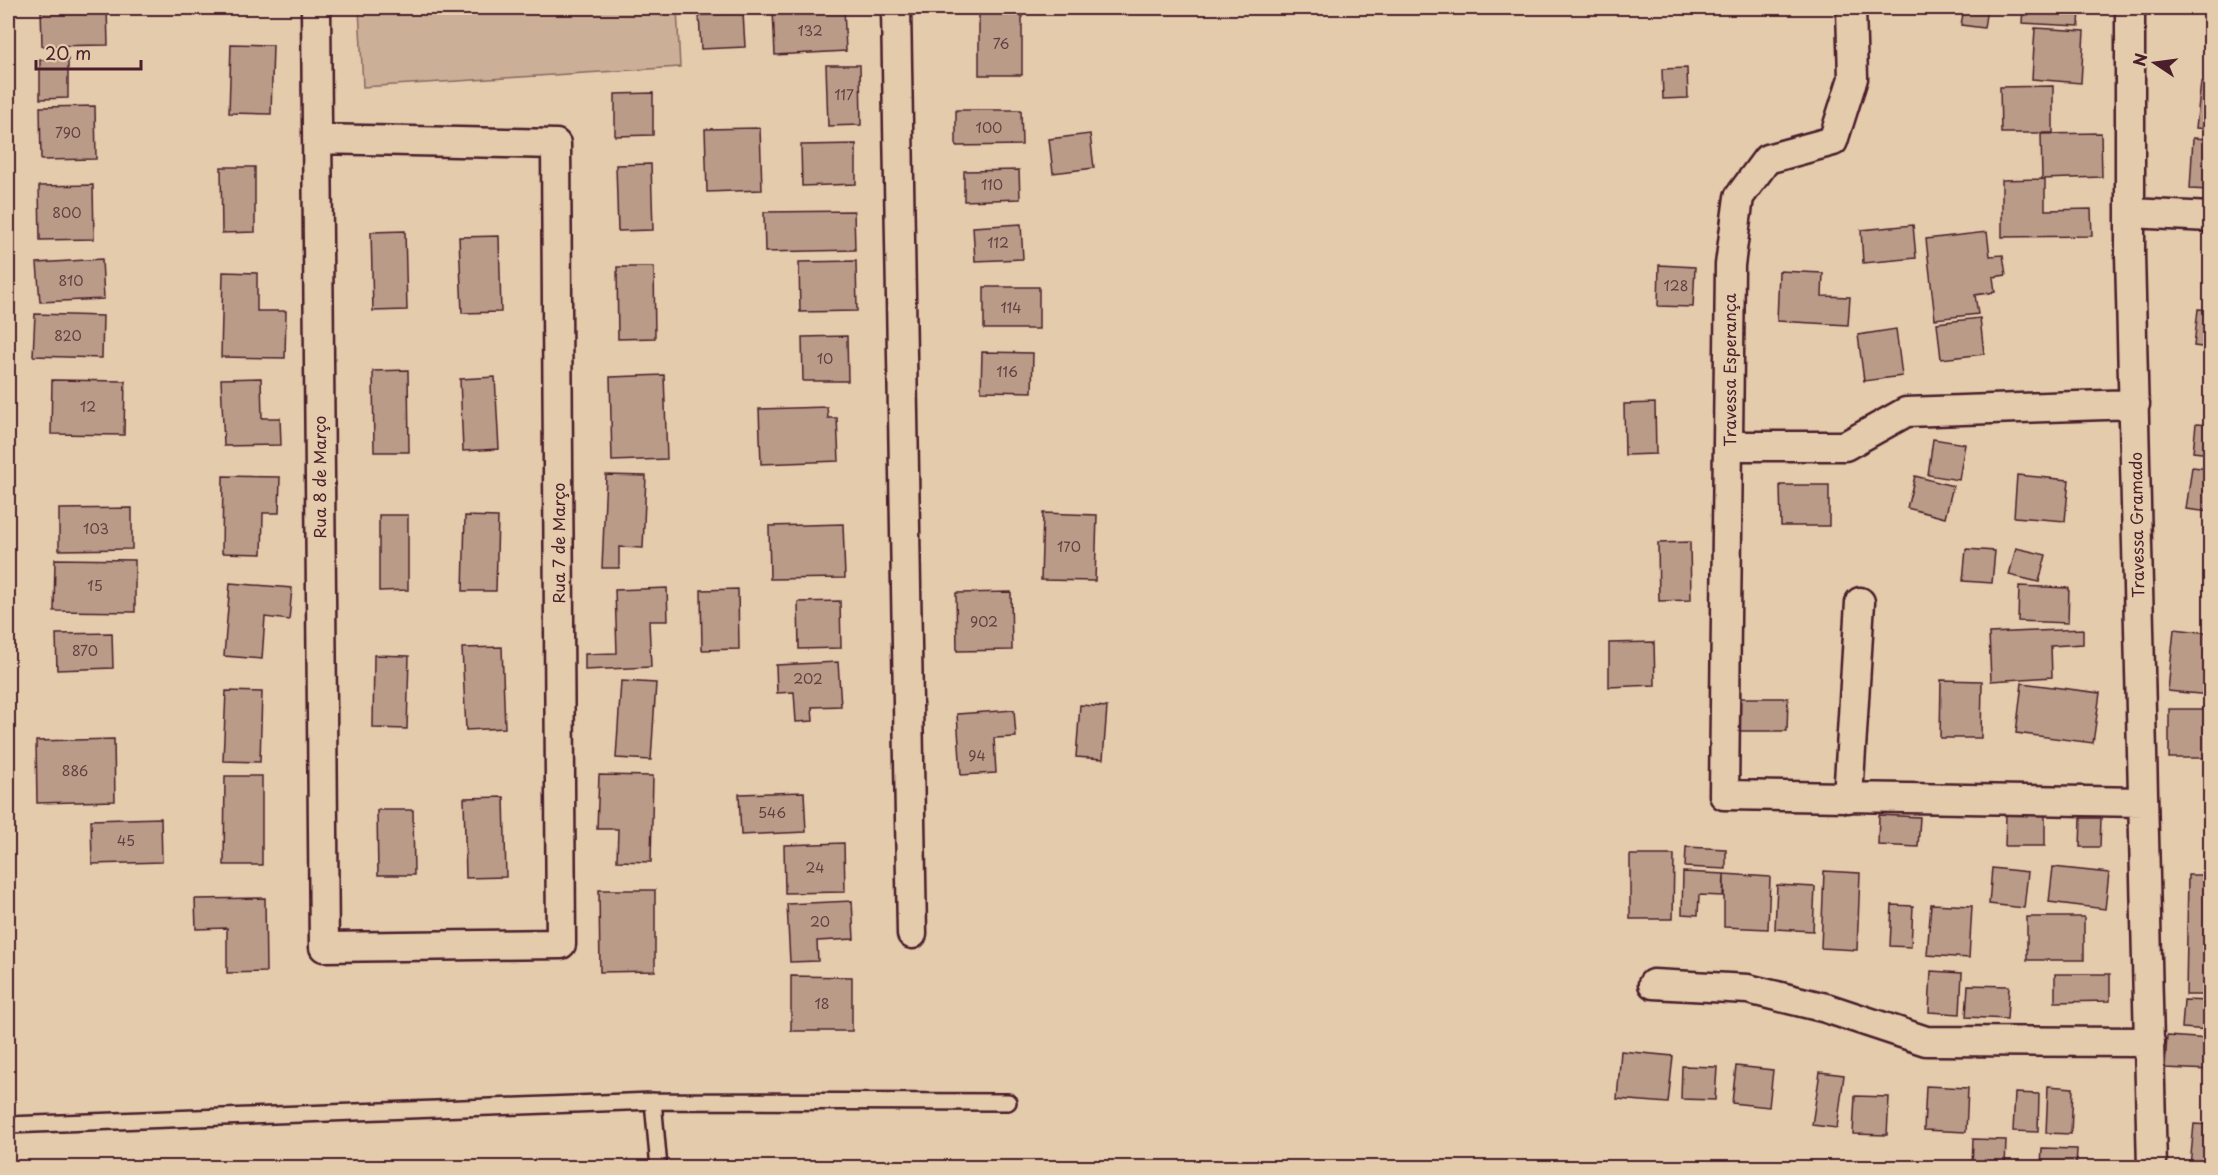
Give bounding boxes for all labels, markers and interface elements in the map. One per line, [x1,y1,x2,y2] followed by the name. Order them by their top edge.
[797,20,823,41] house number: 132
[36,33,141,71] scale bar
[993,33,1010,54] house number: 76
[2125,33,2185,93] north arrow
[45,39,91,66] text: 20 m
[2126,51,2153,68] text: N
[834,84,854,105] house number: 117
[976,117,1002,138] house number: 100
[55,122,81,143] house number: 790
[981,174,1003,195] house number: 110
[52,202,82,223] house number: 800
[987,232,1009,253] house number: 112
[58,270,84,291] house number: 810
[1664,275,1688,296] house number: 128
[1717,293,1741,447] street label: Travessa Esperança
[1001,297,1022,318] house number: 114
[54,325,82,346] house number: 820
[817,348,833,369] house number: 10
[996,361,1018,382] house number: 116
[80,396,96,417] house number: 12
[307,415,331,538] street label: Rua 8 de Março
[2123,452,2149,598] street label: Travessa Gramado
[546,482,570,603] street label: Rua 7 de Março
[83,518,109,539] house number: 103
[1057,536,1081,557] house number: 170
[87,575,103,596] house number: 15
[970,611,998,632] house number: 902
[72,640,98,661] house number: 870
[793,668,823,689] house number: 202
[968,745,986,766] house number: 94
[62,760,88,781] house number: 886
[758,802,786,823] house number: 546
[117,830,135,851] house number: 45
[806,857,824,878] house number: 24
[810,911,830,932] house number: 20
[814,993,830,1014] house number: 18

